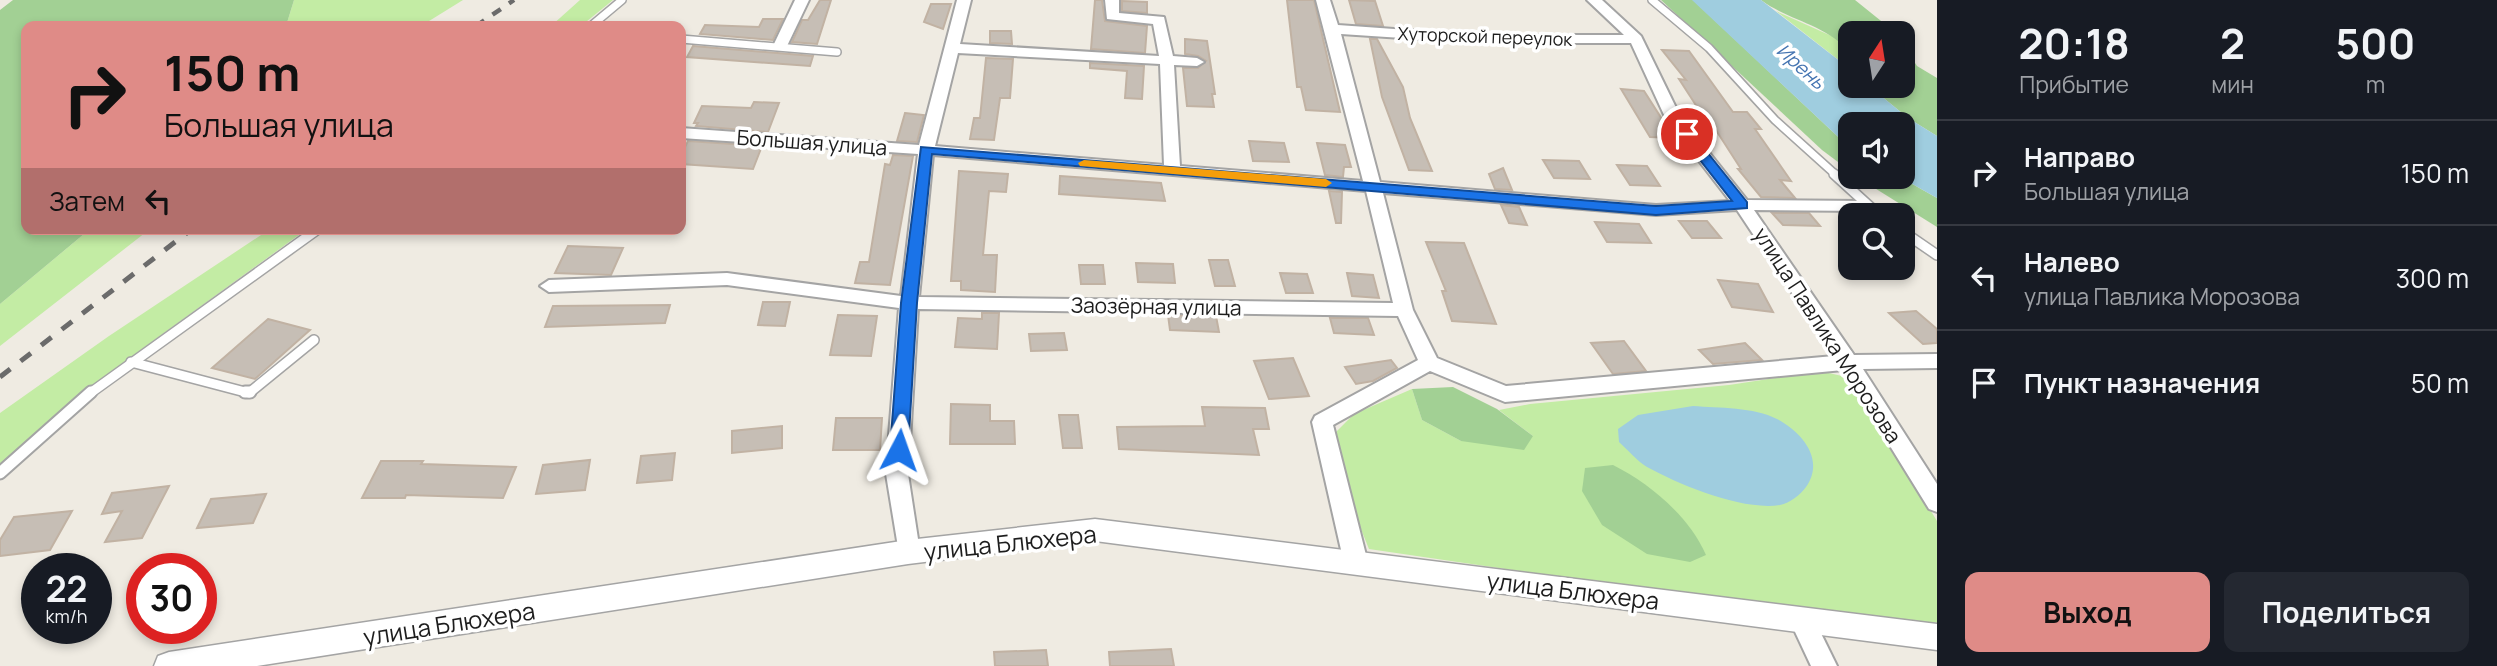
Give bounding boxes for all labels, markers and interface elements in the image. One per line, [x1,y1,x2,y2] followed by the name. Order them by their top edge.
[2019,14,2130,72] text: 20:18
[2220,14,2245,72] text: 2
[2335,14,2415,72] text: 500
[1397,21,1574,51] street label: Хуторской переулок
[1838,21,1914,98] north arrow
[1838,21,1915,280] map controls
[1771,37,1831,95] water label: Ирень
[164,39,300,106] text: 150 m
[49,49,140,140] icon: right
[2019,68,2129,100] text: Прибытие
[2211,68,2254,100] text: мин
[2366,68,2385,100] text: m
[164,103,394,147] text: Большая улица
[1657,104,1717,164] pin
[1838,112,1915,189] button: sound
[1668,115,1706,153] icon: arrive
[736,123,888,161] street label: Большая улица
[2024,139,2135,175] text: Направо
[1965,154,2003,192] icon: right
[2401,155,2469,191] text: 150 m
[2024,175,2189,207] text: Большая улица
[139,182,177,220] icon: left
[49,183,125,219] text: Затем
[1838,203,1915,280] button: search
[1748,222,1908,448] street label: улица Павлика Морозова
[2024,244,2120,280] text: Налево
[1965,259,2003,297] icon: left
[2396,260,2469,296] text: 300 m
[2024,280,2300,312] text: улица Павлика Морозова
[1070,291,1242,321] street label: Заозёрная улица
[1965,364,2003,402] icon: arrive
[2024,365,2260,401] text: Пункт назначения
[2411,365,2469,401] text: 50 m
[862,413,936,487] position arrow
[922,517,1098,567] street label: улица Блюхера
[126,553,217,644] speed limit sign: 30
[1485,563,1661,617] street label: улица Блюхера
[46,565,87,613] text: 22
[1965,572,2210,652] button: Выход
[2224,572,2469,652] button: Поделиться
[361,593,537,653] street label: улица Блюхера
[46,604,87,628] text: km/h

